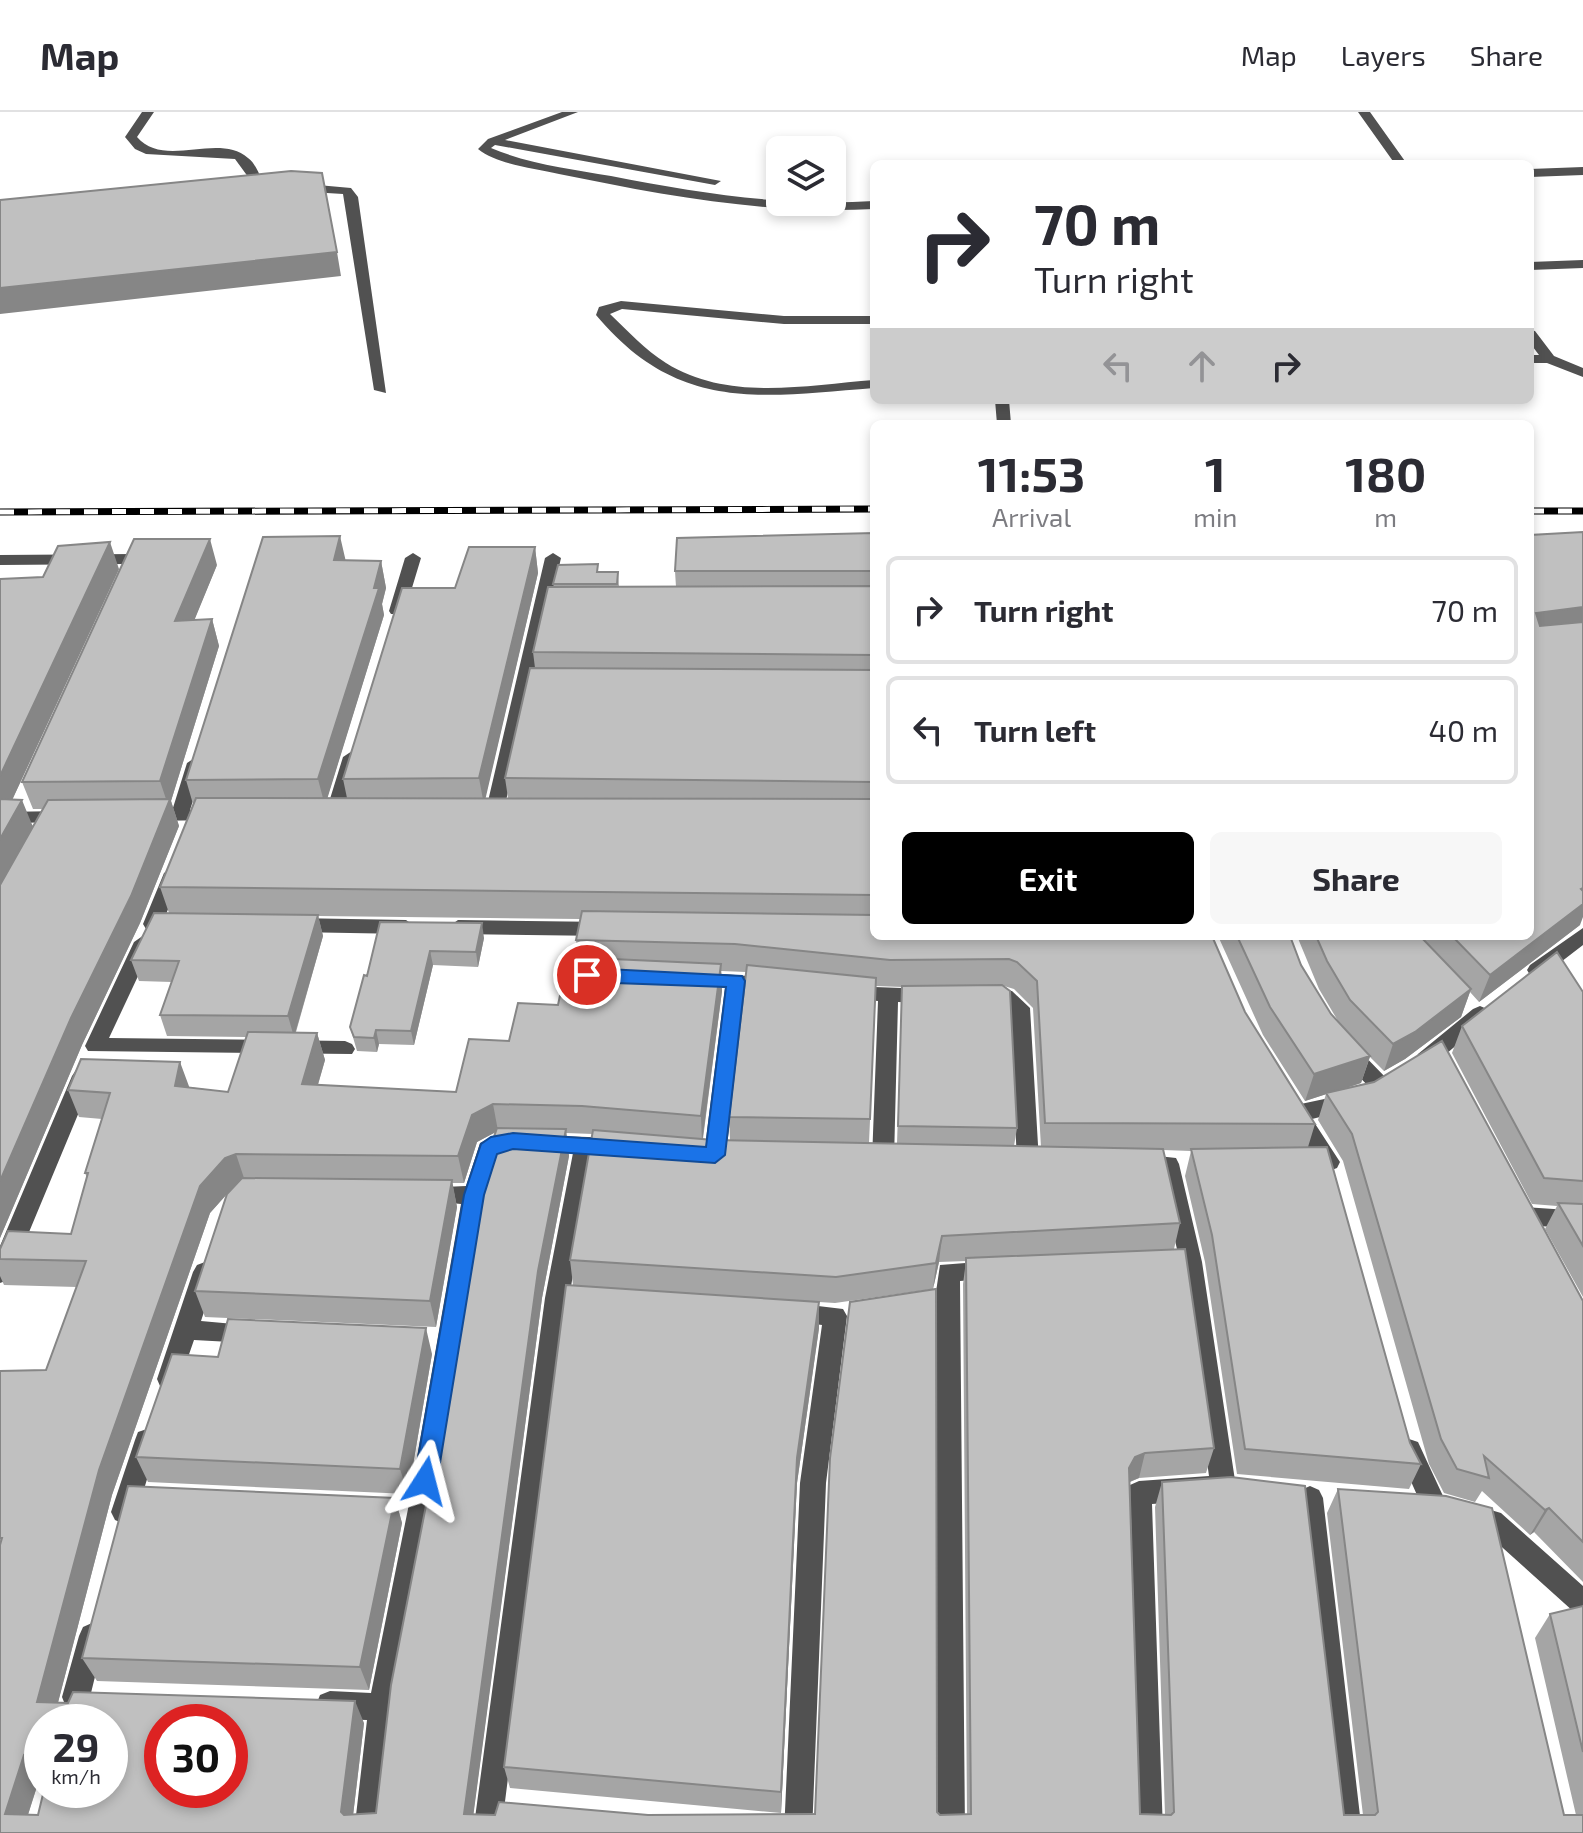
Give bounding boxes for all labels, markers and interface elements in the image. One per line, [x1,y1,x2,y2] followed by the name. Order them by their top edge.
[40,32,119,78] text: Map
[1241,38,1297,72] text: Map
[1341,38,1426,72] text: Layers
[1470,38,1543,72] text: Share
[766,136,846,216] map controls
[766,136,846,216] button: layers
[1034,189,1160,256] text: 70 m
[902,192,1006,296] icon: right
[1034,257,1194,300] text: Turn right
[1096,344,1140,388] icon: left
[1180,344,1224,388] icon: ahead
[1264,344,1308,388] icon: right
[978,444,1085,502] text: 11:53
[1205,444,1226,502] text: 1
[1345,444,1426,502] text: 180
[992,501,1071,532] text: Arrival
[1193,501,1237,532] text: min
[1374,501,1397,532] text: m
[906,588,950,632] icon: right
[974,592,1114,628] text: Turn right
[1432,592,1498,628] text: 70 m
[906,708,950,752] icon: left
[974,712,1096,748] text: Turn left
[1428,712,1498,748] text: 40 m
[902,832,1194,924] button: Exit
[1210,832,1502,924] button: Share
[553,941,621,1009] pin
[565,953,609,997] icon: arrive
[383,1439,467,1523] position arrow
[144,1704,248,1808] speed limit sign: 30
[53,1722,99,1770] text: 29
[51,1764,101,1788] text: km/h

